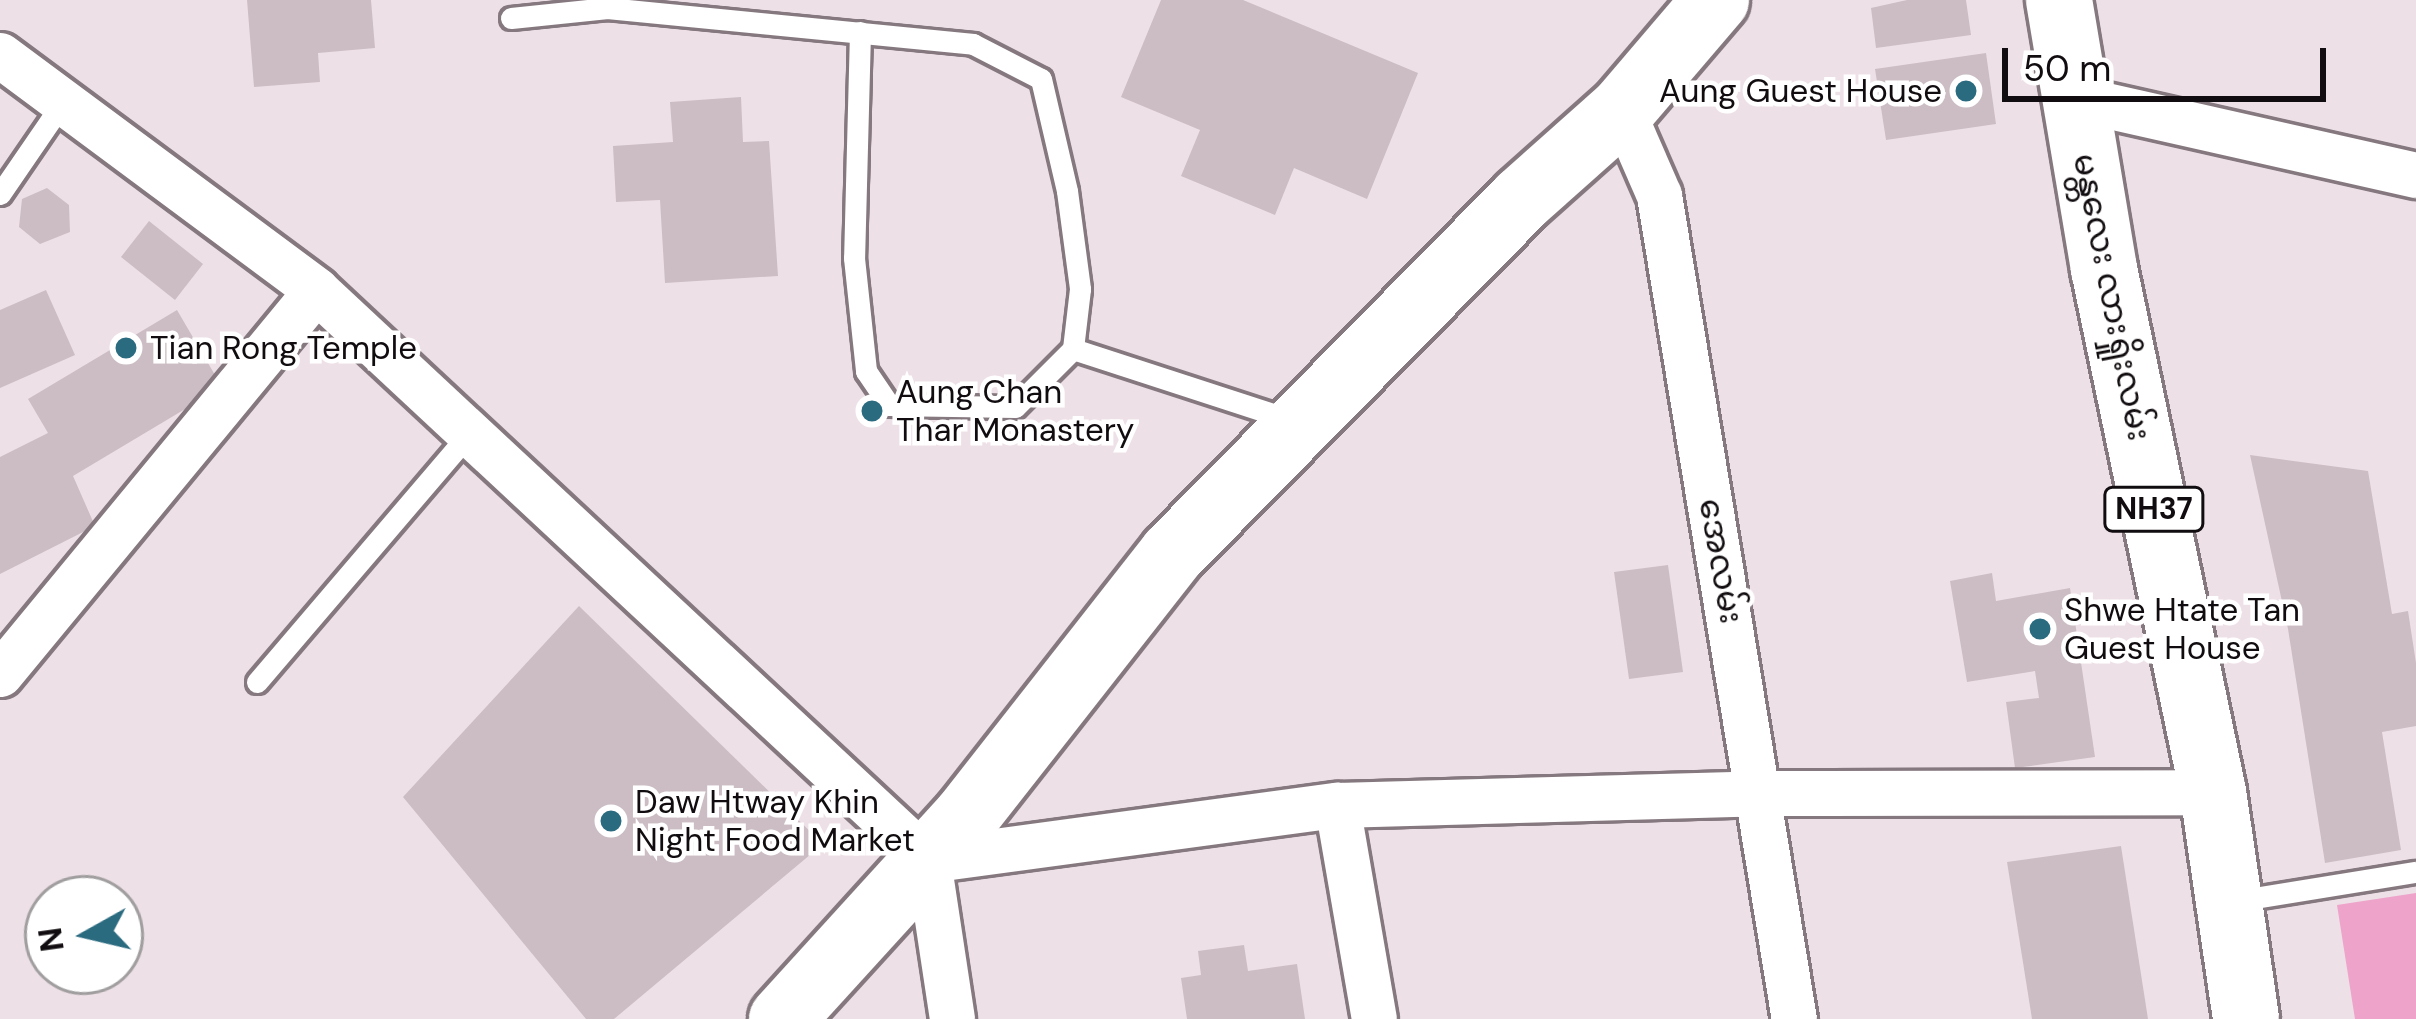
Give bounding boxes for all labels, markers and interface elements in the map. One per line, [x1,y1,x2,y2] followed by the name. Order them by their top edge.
[2008,24,2332,98] scale bar
[2023,45,2111,92] text: 50 m
[1659,71,1942,111] place label: Aung Guest House
[1953,78,1979,104] marker: Aung Guest House
[2065,150,2159,444] street label: မန္တလေး လားရှိုးလမ်း
[150,328,417,368] place label: Tian Rong Temple
[113,335,139,361] marker: Tian Rong Temple
[896,372,1134,450] place label: Aung Chan Thar Monastery
[859,398,885,424] marker: Aung Chan Thar Monastery
[2103,485,2205,533] road number: NH37
[1691,495,1751,627] street label: အေလမ်း
[2064,590,2300,668] place label: Shwe Htate Tan Guest House
[2027,616,2053,642] marker: Shwe Htate Tan Guest House
[635,782,915,860] place label: Daw Htway Khin Night Food Market
[598,808,624,834] marker: Daw Htway Khin Night Food Market
[24,875,144,995] north arrow
[28,925,74,955] text: N

